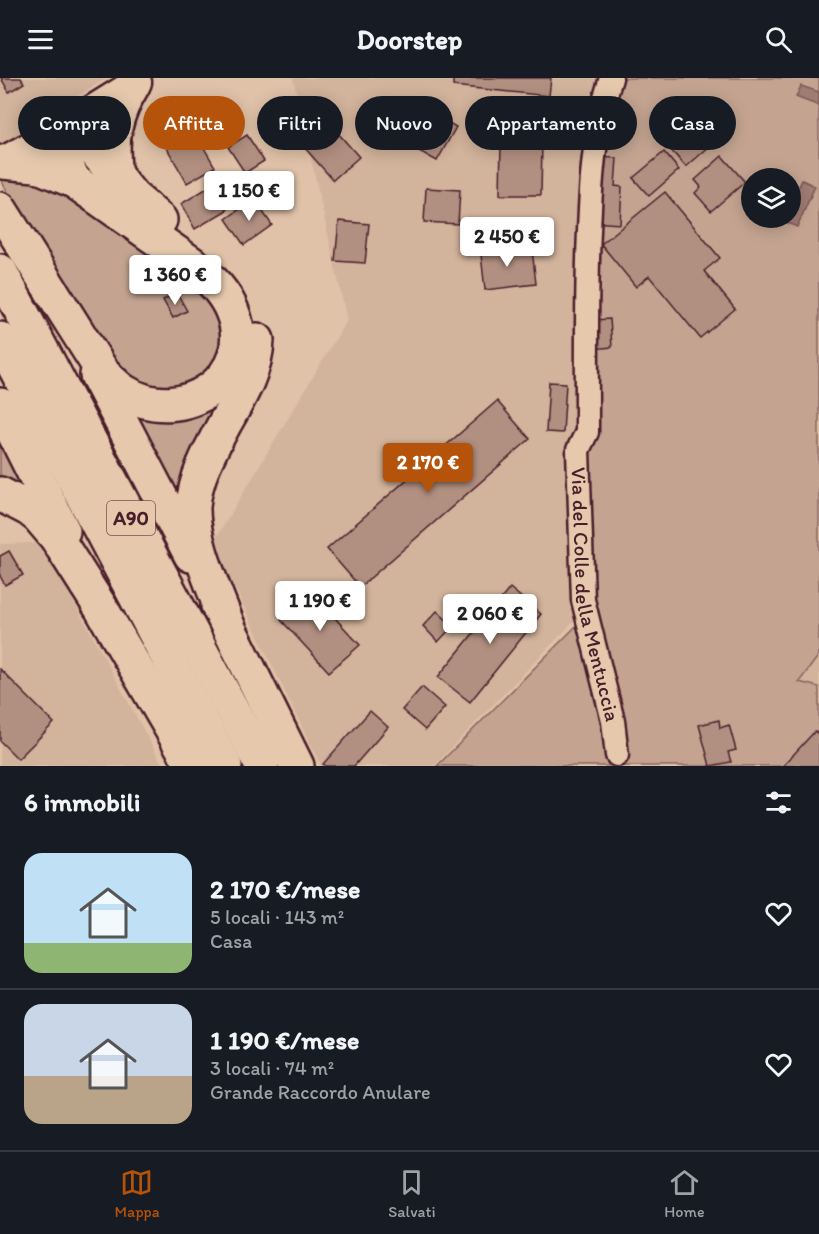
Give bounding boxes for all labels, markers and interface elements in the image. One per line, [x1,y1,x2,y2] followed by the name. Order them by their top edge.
[24,23,57,56] icon: menu
[357,23,462,56] text: Doorstep
[762,23,795,56] icon: search
[18,96,131,150] chip: Compra
[143,96,245,150] chip: Affitta
[257,96,343,150] chip: Filtri
[355,96,453,150] chip: Nuovo
[465,96,637,150] chip: Appartamento
[649,96,736,150] chip: Casa
[741,168,801,228] map controls
[741,168,801,228] button: layers
[194,171,304,222] pin: 1 150 €
[218,178,280,202] text: 1 150 €
[452,217,562,268] pin: 2 450 €
[474,224,540,248] text: 2 450 €
[120,255,230,306] pin: 1 360 €
[143,262,207,286] text: 1 360 €
[373,443,483,494] pin: 2 170 €
[397,450,459,474] text: 2 170 €
[567,466,626,724] street label: Via del Colle della Mentuccia
[107,501,155,535] road number: A90
[265,581,375,632] pin: 1 190 €
[289,588,351,612] text: 1 190 €
[435,594,545,645] pin: 2 060 €
[457,601,523,625] text: 2 060 €
[24,786,140,818] text: 6 immobili
[762,786,795,819] icon: filters
[210,873,360,905] text: 2 170 €/mese
[72,877,144,949] icon: home
[762,897,795,930] icon: heart
[210,905,344,929] text: 5 locali · 143 m²
[210,929,252,953] text: Casa
[210,1024,359,1056] text: 1 190 €/mese
[72,1028,144,1100] icon: home
[762,1048,795,1081] icon: heart
[210,1056,334,1080] text: 3 locali · 74 m²
[210,1080,431,1104] text: Grande Raccordo Anulare
[114,1166,160,1221] tab: Mappa
[388,1166,436,1221] tab: Salvati
[664,1166,705,1221] tab: Home

